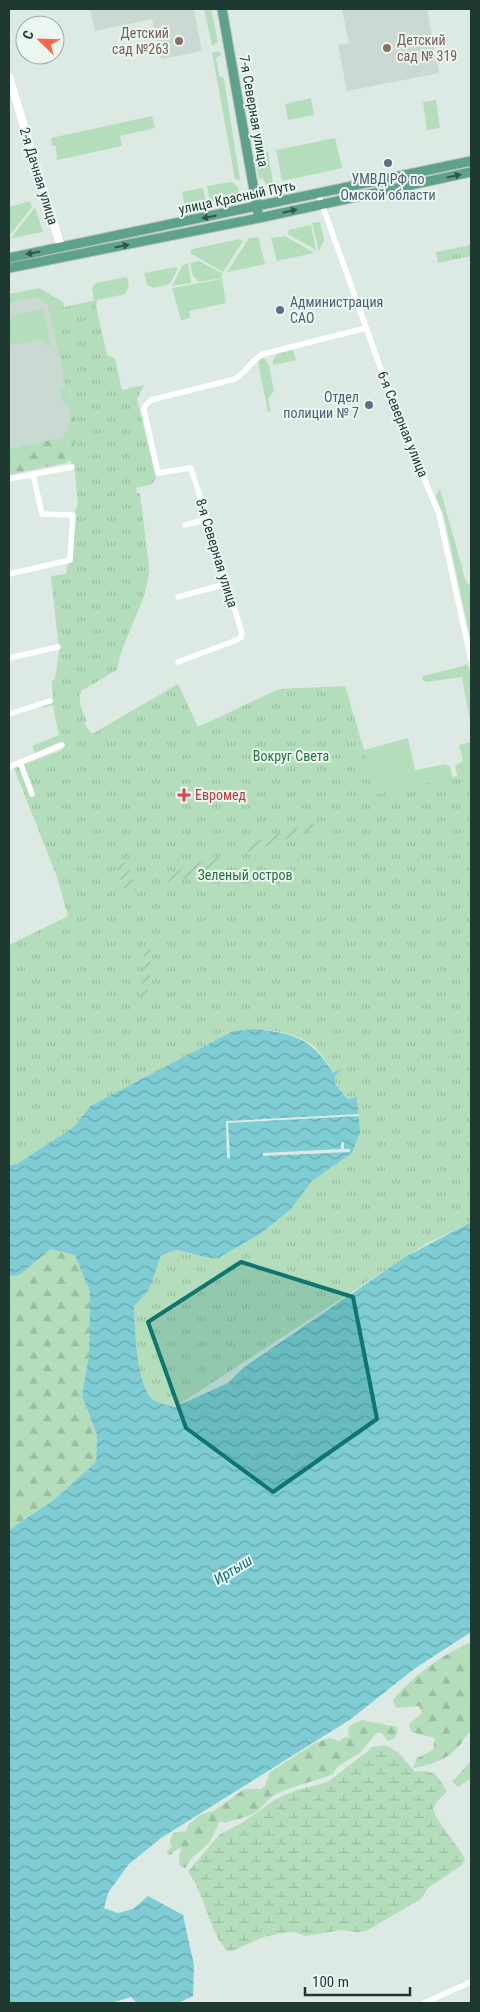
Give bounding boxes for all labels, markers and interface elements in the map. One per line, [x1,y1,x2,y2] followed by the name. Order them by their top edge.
[15,15,65,65] north arrow
[112,25,169,57] place label: Детский сад №263
[19,28,37,42] text: С
[397,32,457,64] place label: Детский сад № 319
[173,35,185,47] marker: Детский сад №263
[381,42,393,54] marker: Детский сад № 319
[236,54,272,168] street label: 7-я Северная улица
[17,126,61,226] street label: 2-я Дачная улица
[382,157,394,169] marker: УМВД РФ по Омской области
[340,171,436,203] place label: УМВД РФ по Омской области
[446,172,462,180] one-way arrow
[177,177,297,217] street label: улица Красный Путь
[282,207,297,215] one-way arrow
[201,214,217,222] one-way arrow
[115,241,131,249] one-way arrow
[25,249,41,257] one-way arrow
[290,294,383,326] place label: Администрация САО
[274,304,286,316] marker: Администрация САО
[374,369,432,479] street label: 6-я Северная улица
[283,389,359,421] place label: Отдел полиции № 7
[363,399,375,411] marker: Отдел полиции № 7
[193,497,241,609] street label: 8-я Северная улица
[253,748,329,764] park label: Вокруг Света
[195,787,247,803] place label: Евромед
[177,788,191,802] marker: Евромед
[198,867,292,883] park label: Зеленый остров
[210,1551,256,1589] water label: Иртыш
[305,1964,410,1996] scale bar
[312,1973,349,1991] text: 100 m

